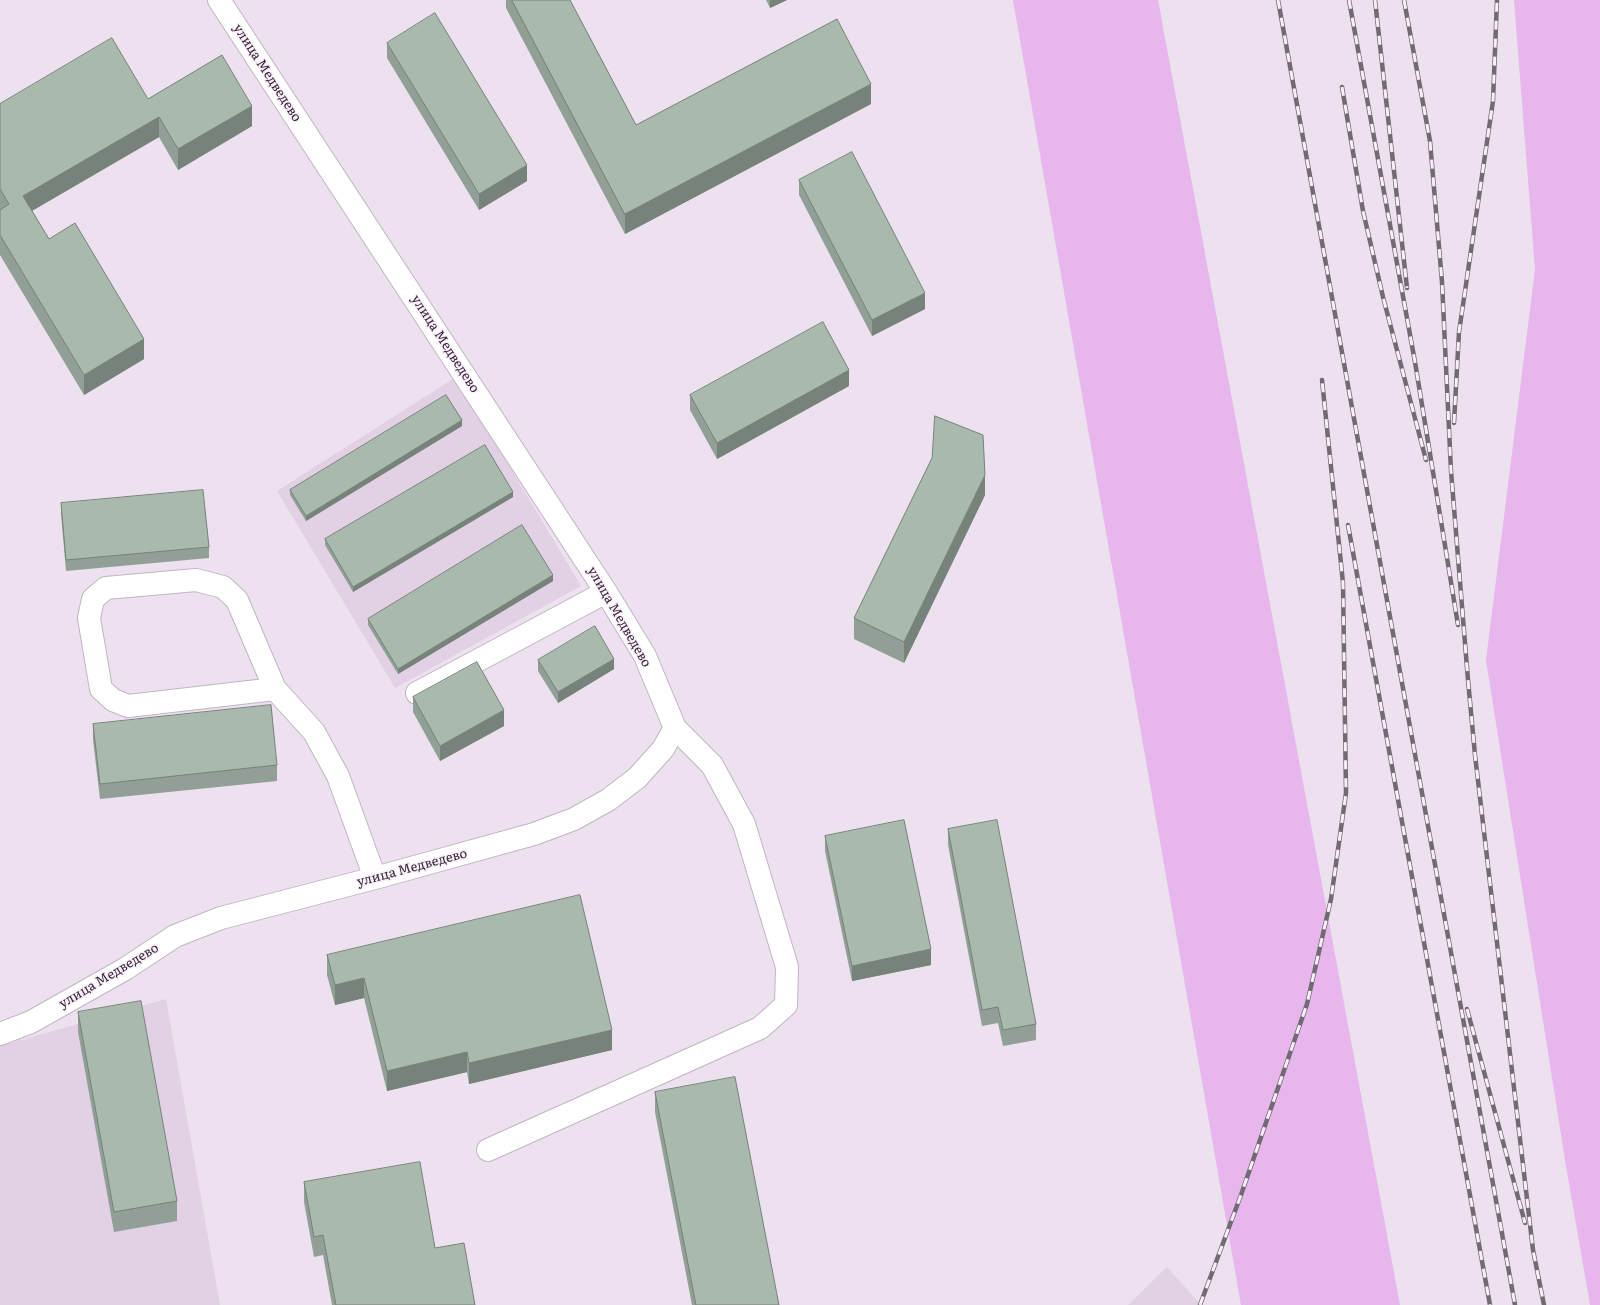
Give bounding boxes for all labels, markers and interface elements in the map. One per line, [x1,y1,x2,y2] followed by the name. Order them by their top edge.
[230,21,304,125] street label: улица Медведево
[408,292,482,396] street label: улица Медведево
[584,564,654,670] street label: улица Медведево
[355,846,469,890] street label: улица Медведево
[56,940,162,1012] street label: улица Медведево

